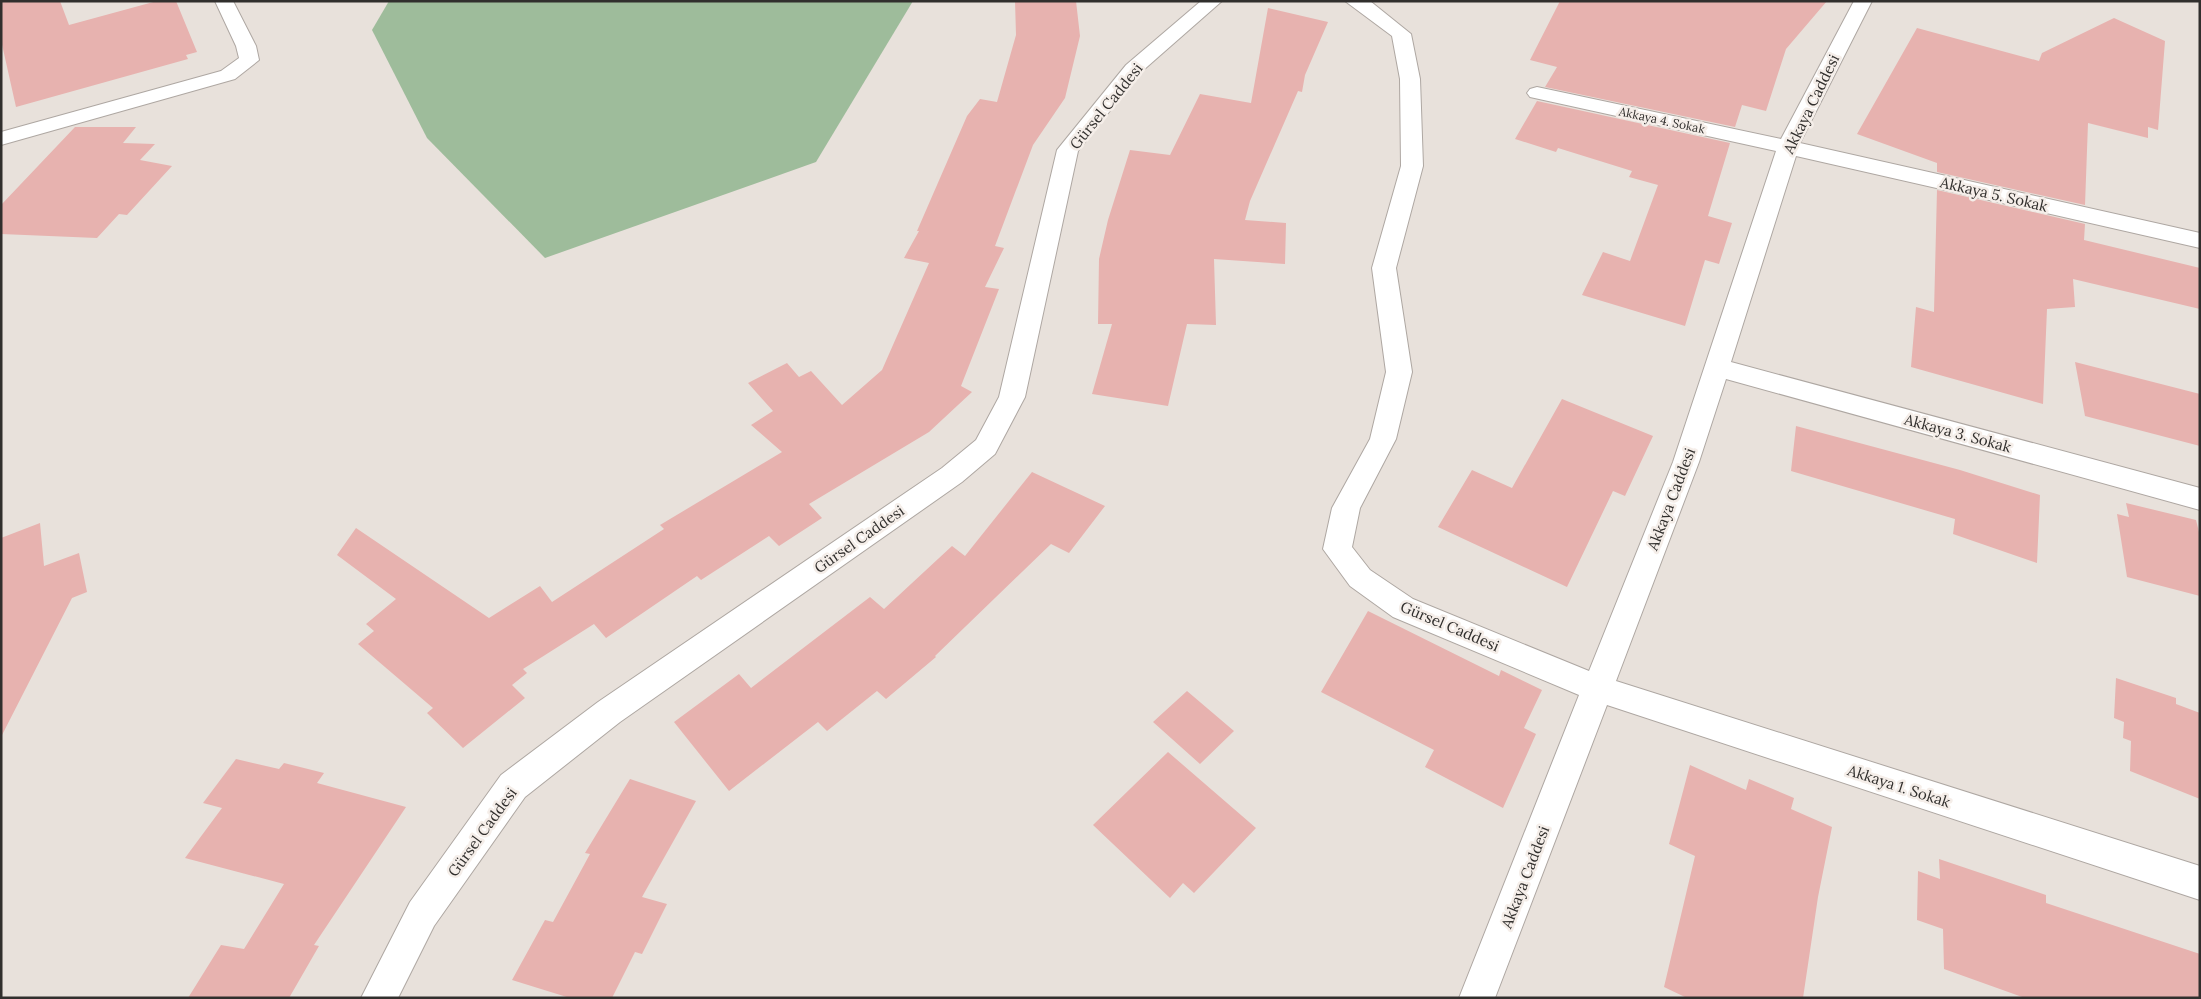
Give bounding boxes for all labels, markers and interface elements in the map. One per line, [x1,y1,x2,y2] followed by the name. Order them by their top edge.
[1778,51,1843,158] street label: Akkaya Caddesi
[1065,59,1147,153] street label: Gürsel Caddesi
[1617,103,1707,137] street label: Akkaya 4. Sokak
[1937,172,2050,216] street label: Akkaya 5. Sokak
[1902,409,2014,456] street label: Akkaya 3. Sokak
[1642,445,1699,554] street label: Akkaya Caddesi
[810,501,908,577] street label: Gürsel Caddesi
[1398,597,1502,655] street label: Gürsel Caddesi
[1844,760,1953,812] street label: Akkaya 1. Sokak
[443,784,521,880] street label: Gürsel Caddesi
[1496,823,1553,932] street label: Akkaya Caddesi

